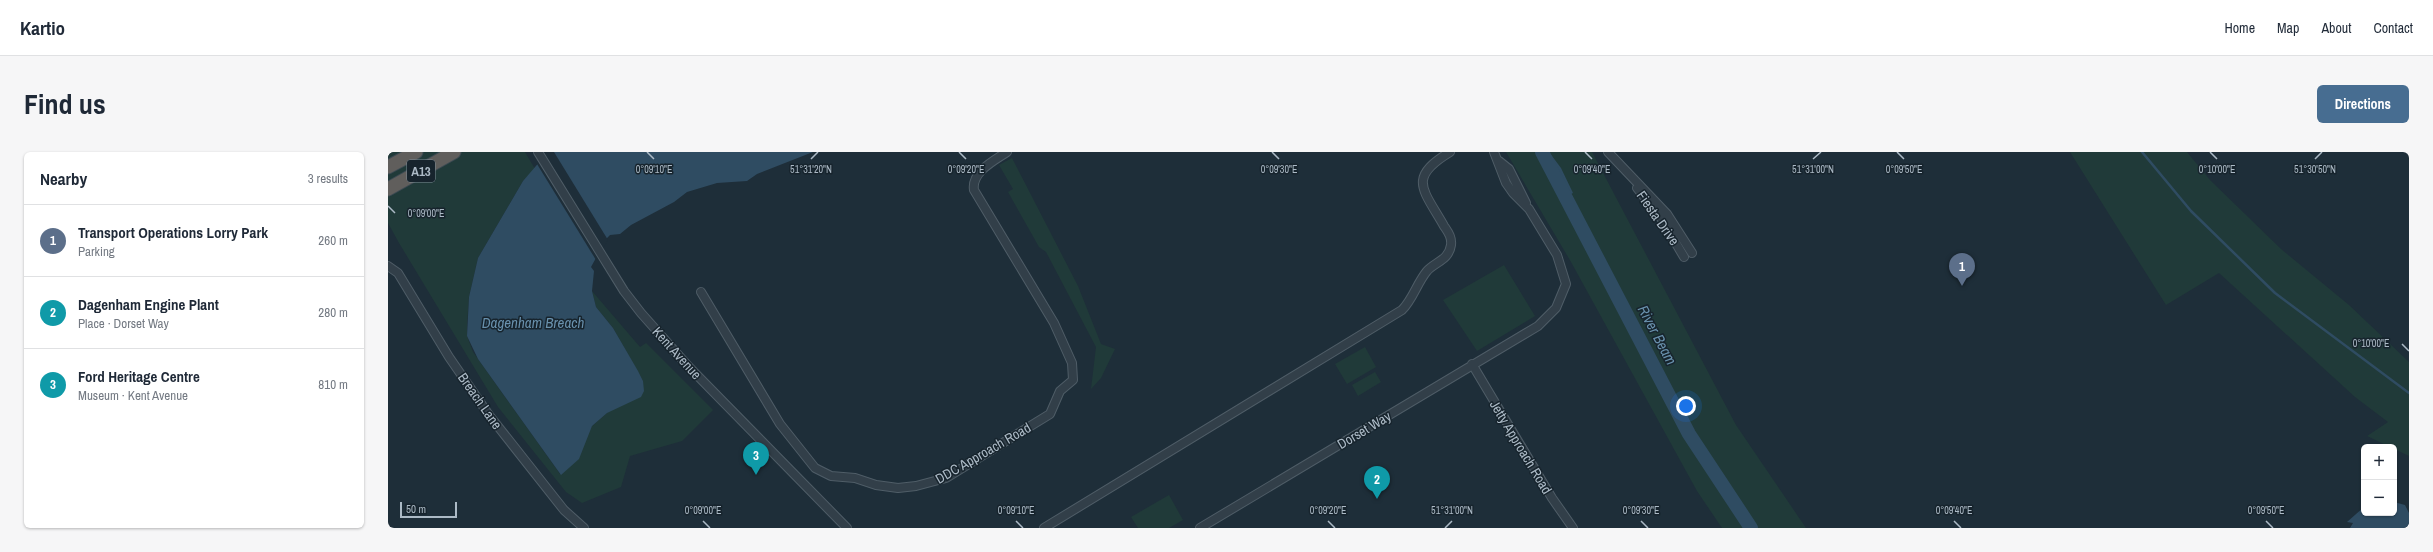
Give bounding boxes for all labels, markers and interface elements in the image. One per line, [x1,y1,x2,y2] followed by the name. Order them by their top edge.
[20,15,65,41] text: Kartio
[2224,19,2255,37] text: Home
[2277,19,2299,37] text: Map
[2321,19,2351,37] text: About
[2373,19,2413,37] text: Contact
[24,85,106,123] text: Find us
[2317,85,2409,123] button: Directions
[407,160,435,182] road number: A13
[636,163,672,176] text: 0°09'10"E
[790,163,832,176] text: 51°31'20"N
[948,163,984,176] text: 0°09'20"E
[1261,163,1297,176] text: 0°09'30"E
[1574,163,1610,176] text: 0°09'40"E
[1792,163,1834,176] text: 51°31'00"N
[1886,163,1922,176] text: 0°09'50"E
[2199,163,2235,176] text: 0°10'00"E
[2294,163,2336,176] text: 51°30'50"N
[40,167,87,190] text: Nearby
[308,170,348,187] text: 3 results
[1633,187,1683,249] street label: Fiesta Drive
[408,207,444,220] text: 0°09'00"E
[78,222,268,243] text: Transport Operations Lorry Park
[50,232,56,249] text: 1
[318,232,348,249] text: 260 m
[78,243,115,260] text: Parking
[1949,253,1975,286] pin: 1
[78,294,219,315] text: Dagenham Engine Plant
[1633,301,1682,368] water label: River Beam
[50,304,56,321] text: 2
[318,304,348,321] text: 280 m
[482,312,584,333] water label: Dagenham Breach
[78,315,169,332] text: Place · Dorset Way
[649,323,705,383] street label: Kent Avenue
[2353,337,2389,350] text: 0°10'00"E
[78,366,200,387] text: Ford Heritage Centre
[454,369,506,433] street label: Breach Lane
[50,376,56,393] text: 3
[318,376,348,393] text: 810 m
[78,387,188,404] text: Museum · Kent Avenue
[1676,396,1696,416] your location
[1486,397,1556,497] street label: Jetty Approach Road
[1334,407,1394,453] street label: Dorset Way
[932,418,1034,488] street label: DDC Approach Road
[743,442,769,475] pin: 3
[2361,444,2397,516] map controls
[2361,444,2397,480] button: +
[1364,466,1390,499] pin: 2
[2361,480,2397,516] button: −
[400,500,457,519] scale bar
[406,502,426,516] text: 50 m
[685,504,721,517] text: 0°09'00"E
[998,504,1034,517] text: 0°09'10"E
[1310,504,1346,517] text: 0°09'20"E
[1431,504,1473,517] text: 51°31'00"N
[1623,504,1659,517] text: 0°09'30"E
[1936,504,1972,517] text: 0°09'40"E
[2248,504,2284,517] text: 0°09'50"E

